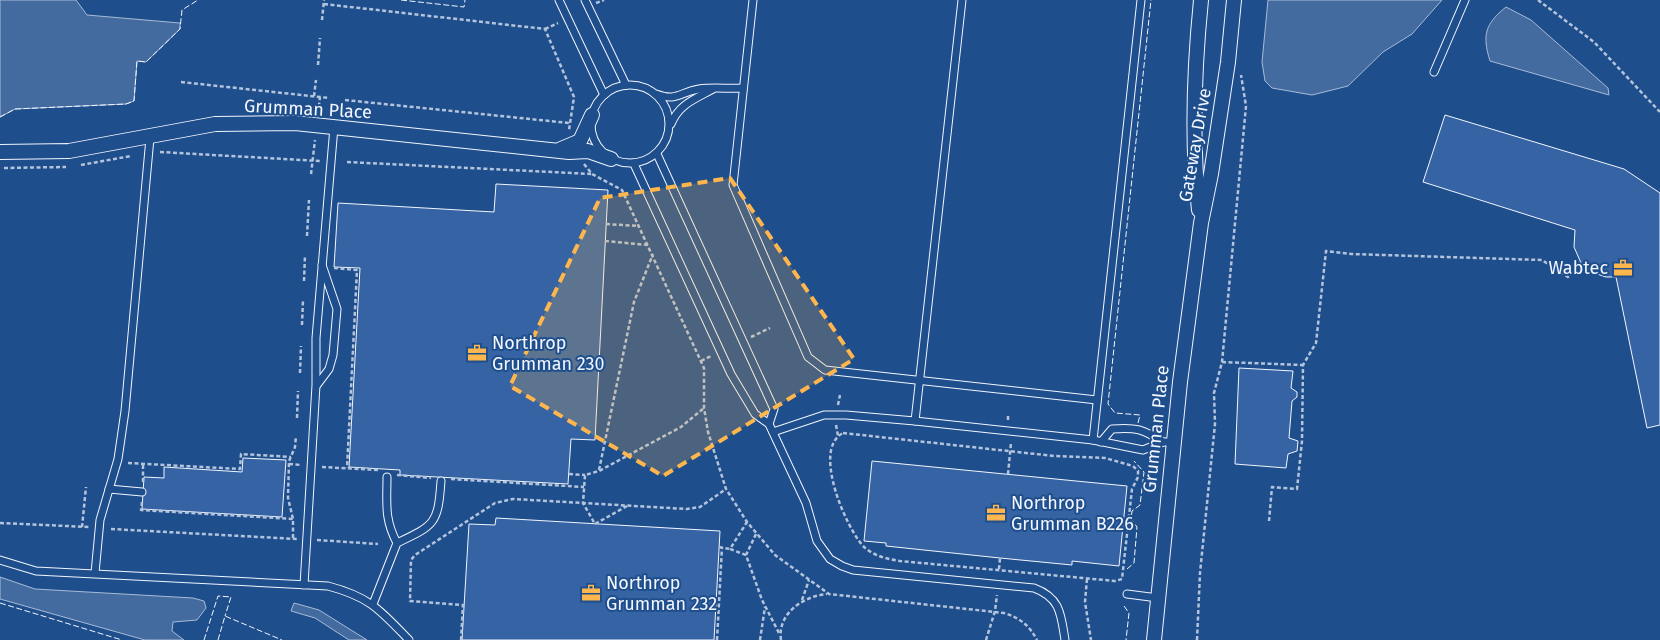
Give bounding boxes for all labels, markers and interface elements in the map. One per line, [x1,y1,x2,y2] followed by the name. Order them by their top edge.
[1174,86,1216,204] street label: Gateway Drive
[243,95,373,123] street label: Grumman Place
[1549,257,1608,279] place label: Wabtec
[1612,257,1634,279] office icon: Wabtec
[492,332,605,375] place label: Northrop Grumman 230
[466,342,488,364] office icon: Northrop Grumman 230
[1138,364,1174,494] street label: Grumman Place
[1011,492,1134,535] place label: Northrop Grumman B226
[985,502,1007,524] office icon: Northrop Grumman B226
[606,572,717,615] place label: Northrop Grumman 232
[580,582,602,604] office icon: Northrop Grumman 232

